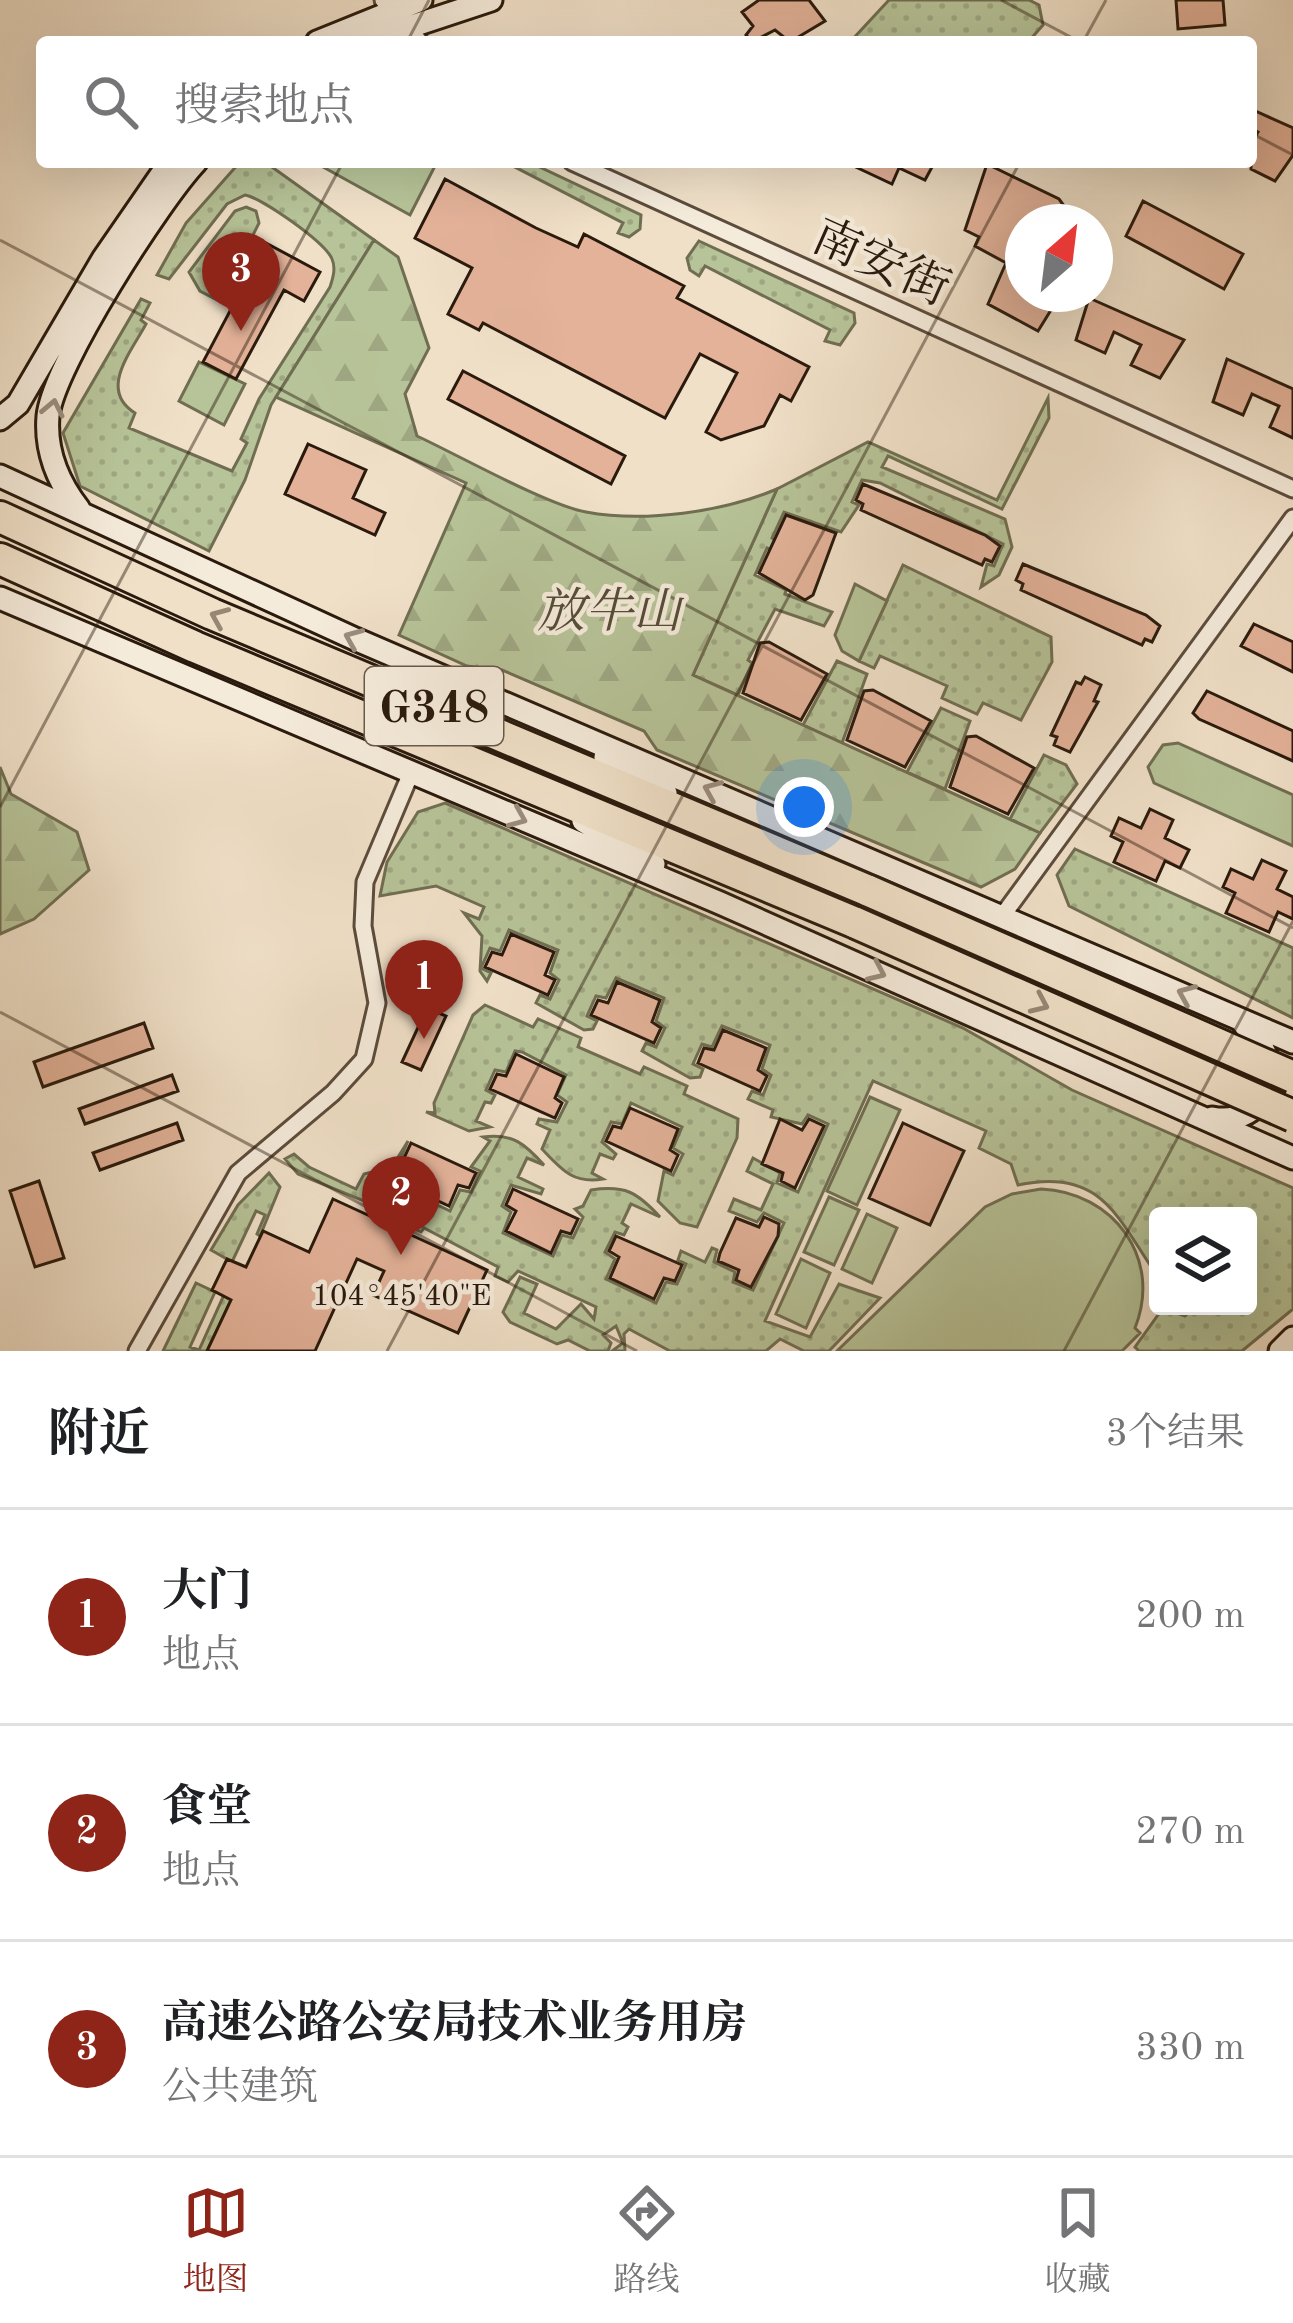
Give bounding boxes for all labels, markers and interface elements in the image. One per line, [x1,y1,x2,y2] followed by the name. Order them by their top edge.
[36,36,1257,168] search box
[78,69,144,135] icon: search
[174,86,354,131] text: 搜索地点
[1005,204,1113,312] north arrow
[805,210,958,316] street label: 南安街
[202,232,280,331] pin: 3
[39,398,65,418] one-way arrow
[537,586,685,638] park label: 放牛山
[210,607,232,631] one-way arrow
[344,628,365,652] one-way arrow
[365,667,503,745] road number: G348
[774,777,834,837] your location
[703,780,724,804] one-way arrow
[507,804,528,828] one-way arrow
[385,940,463,1039] pin: 1
[864,958,886,982] one-way arrow
[1177,984,1199,1008] one-way arrow
[1028,990,1049,1014] one-way arrow
[362,1156,440,1255] pin: 2
[1149,1207,1257,1315] map controls
[1149,1207,1257,1315] button: layers
[313,1282,491,1312] text: 104°45'40"E
[48,1411,150,1462] text: 附近
[1105,1415,1245,1454] text: 3个结果
[162,1571,252,1616] text: 大门
[76,1597,98,1636] text: 1
[1135,1597,1245,1636] text: 200 m
[162,1637,240,1676] text: 地点
[162,1787,252,1832] text: 食堂
[76,1813,98,1852] text: 2
[1135,1813,1245,1852] text: 270 m
[162,1853,240,1892] text: 地点
[162,2003,747,2048] text: 高速公路公安局技术业务用房
[76,2029,98,2068] text: 3
[1135,2029,1245,2068] text: 330 m
[162,2069,318,2108] text: 公共建筑
[183,2180,249,2302] tab: 地图
[614,2180,680,2302] tab: 路线
[1045,2180,1111,2302] tab: 收藏

